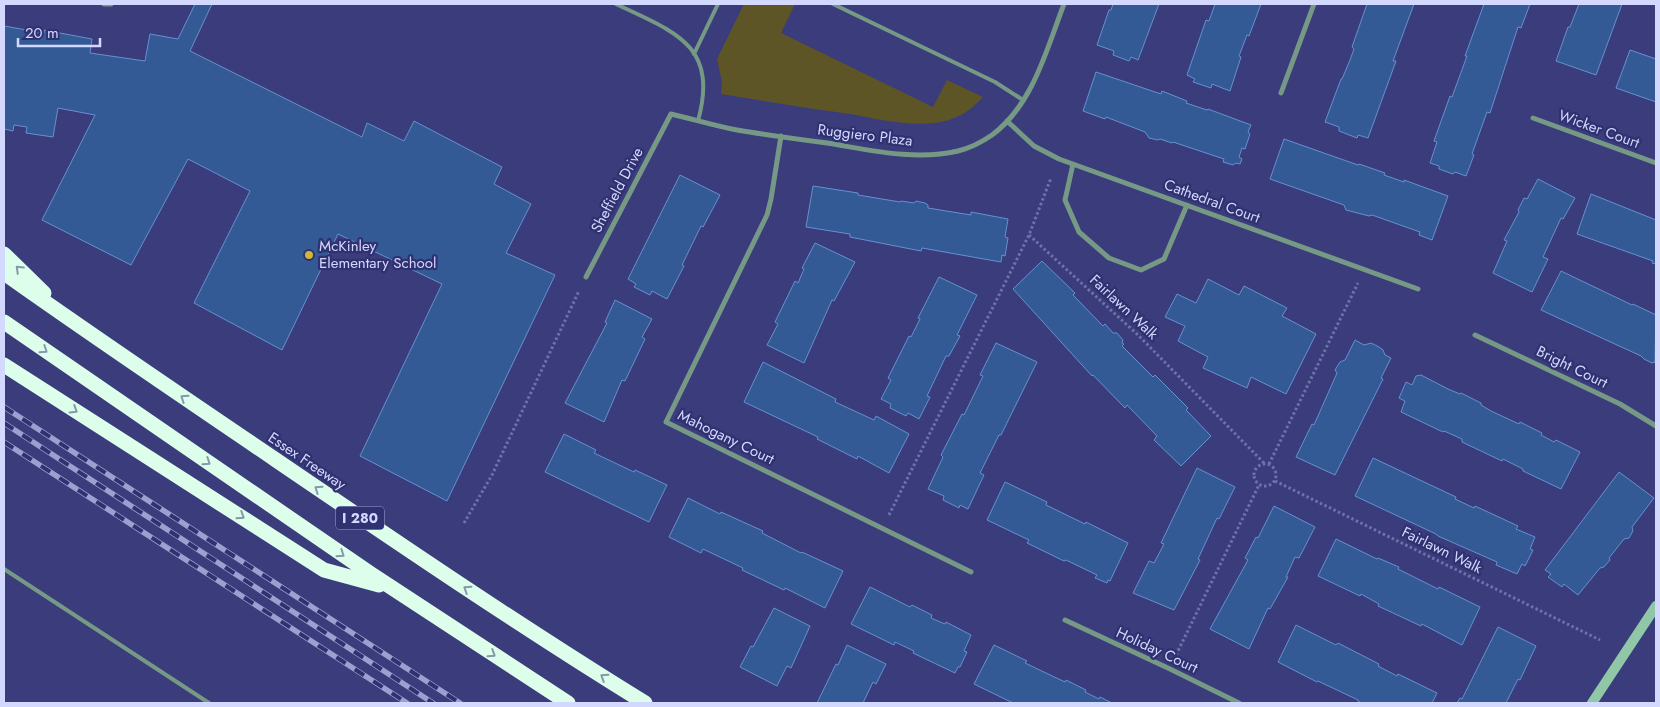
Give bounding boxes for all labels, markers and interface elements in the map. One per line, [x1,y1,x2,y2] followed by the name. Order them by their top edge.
[18,15,100,47] scale bar
[25,22,59,44] text: 20 m
[1555,104,1643,154] street label: Wicker Court
[816,118,914,152] street label: Ruggiero Plaza
[585,143,649,237] street label: Sheffield Drive
[1161,173,1263,229] street label: Cathedral Court
[319,235,436,274] place label: McKinley Elementary School
[303,249,315,261] marker: McKinley Elementary School
[15,265,24,274] one-way arrow
[1085,269,1164,345] street label: Fairlawn Walk
[1533,340,1612,394] street label: Bright Court
[38,344,48,353] one-way arrow
[180,395,189,404] one-way arrow
[69,404,78,414] one-way arrow
[674,404,778,470] street label: Mahogany Court
[264,427,351,495] street label: Essex Freeway
[201,456,211,465] one-way arrow
[314,486,324,495] one-way arrow
[336,506,384,530] road number: I 280
[236,510,245,520] one-way arrow
[1398,521,1486,579] street label: Fairlawn Walk
[336,547,345,557] one-way arrow
[464,586,473,595] one-way arrow
[1112,621,1202,679] street label: Holiday Court
[486,647,495,657] one-way arrow
[600,674,609,684] one-way arrow

